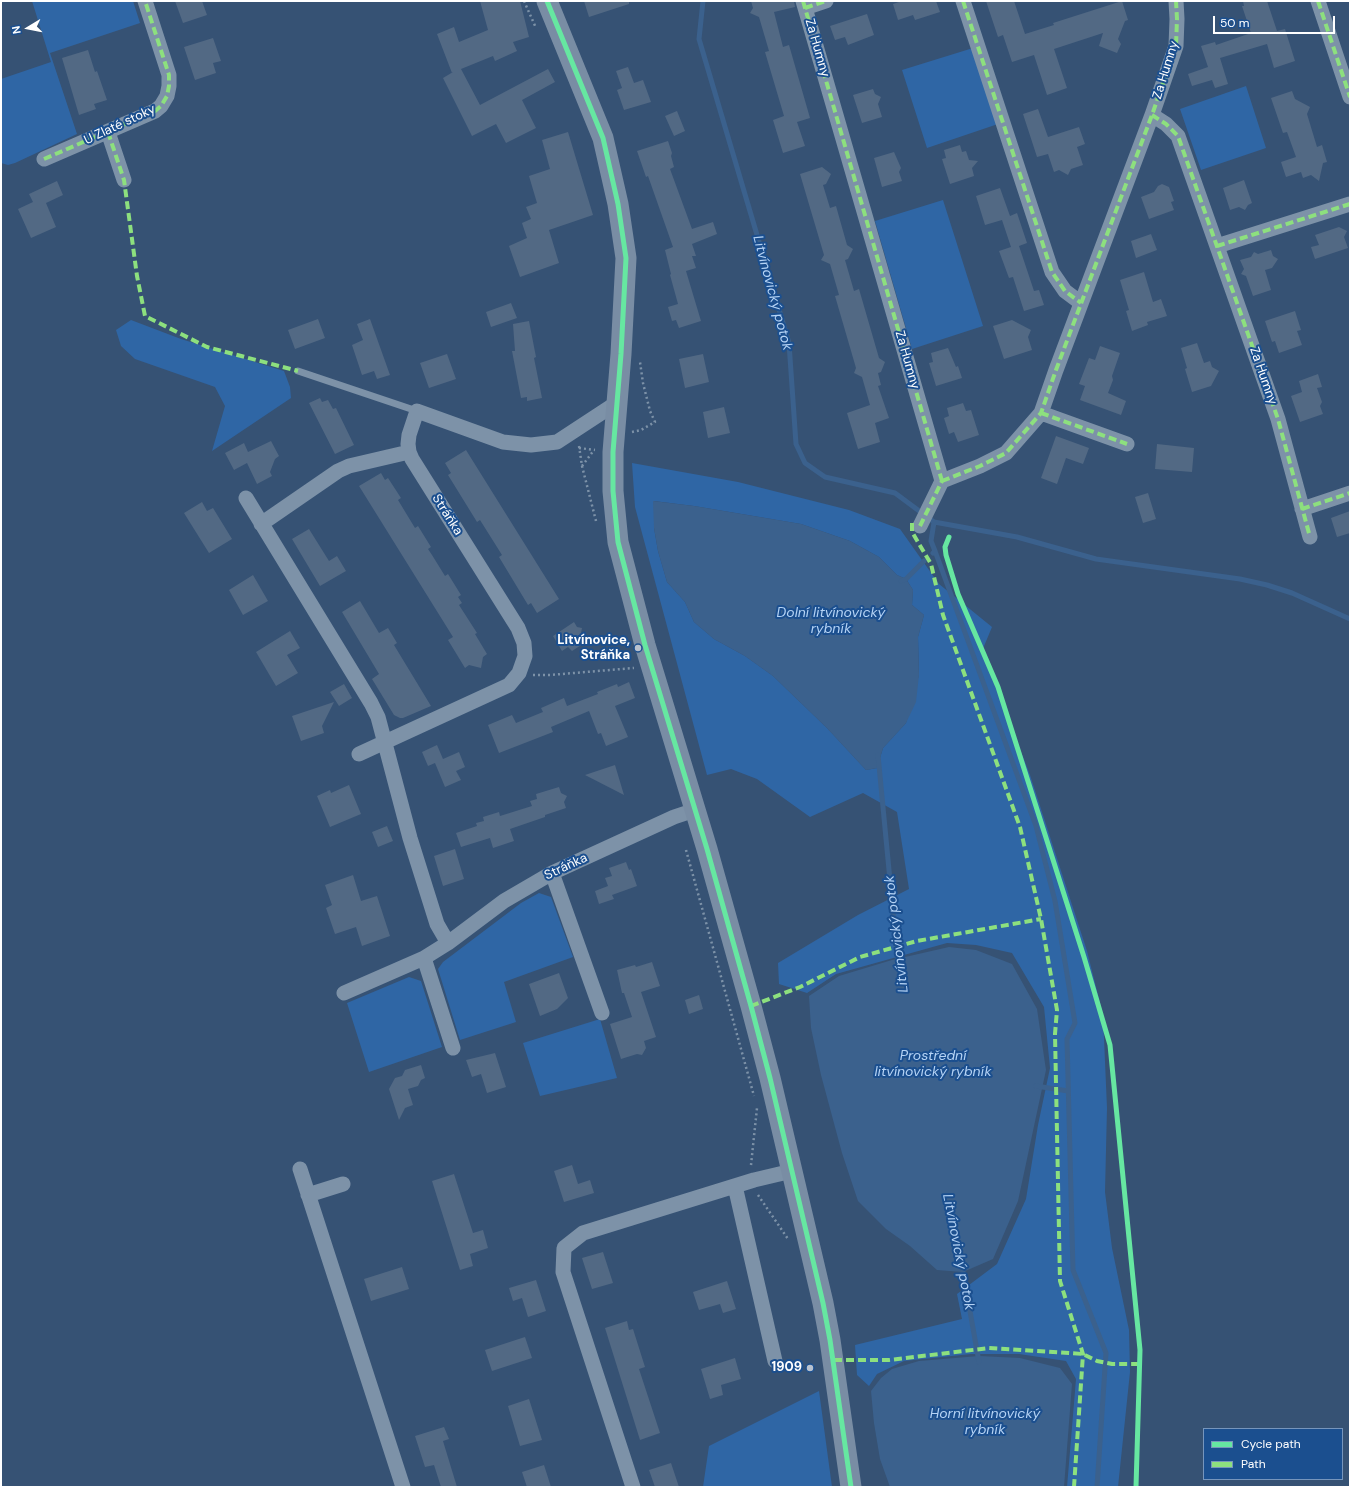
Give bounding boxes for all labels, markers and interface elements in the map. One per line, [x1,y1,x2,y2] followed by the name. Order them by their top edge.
[8,8,48,48] north arrow
[1215,8,1337,34] scale bar
[1220,15,1249,31] text: 50 m
[801,17,833,79] street label: Za Humny
[9,25,24,35] text: N
[1150,39,1182,101] street label: Za Humny
[82,102,158,148] street label: U Zlaté stoky
[749,234,795,352] water label: Litvínovický potok
[891,329,923,391] street label: Za Humny
[1246,345,1280,407] street label: Za Humny
[428,492,466,538] street label: Stráňka
[777,605,885,638] water label: Dolní litvínovický rybník
[557,633,630,664] place label: Litvínovice, Stráňka
[633,643,643,653] marker: Litvínovice, Stráňka
[542,850,590,884] street label: Stráňka
[881,874,913,994] water label: Litvínovický potok
[874,1048,992,1080] water label: Prostřední litvínovický rybník
[938,1192,978,1312] water label: Litvínovický potok
[772,1360,802,1376] place label: 1909
[805,1363,815,1373] marker: 1909
[930,1406,1040,1438] water label: Horní litvínovický rybník
[1203,1428,1343,1480] legend
[1241,1436,1301,1452] text: Cycle path
[1241,1456,1266,1472] text: Path

